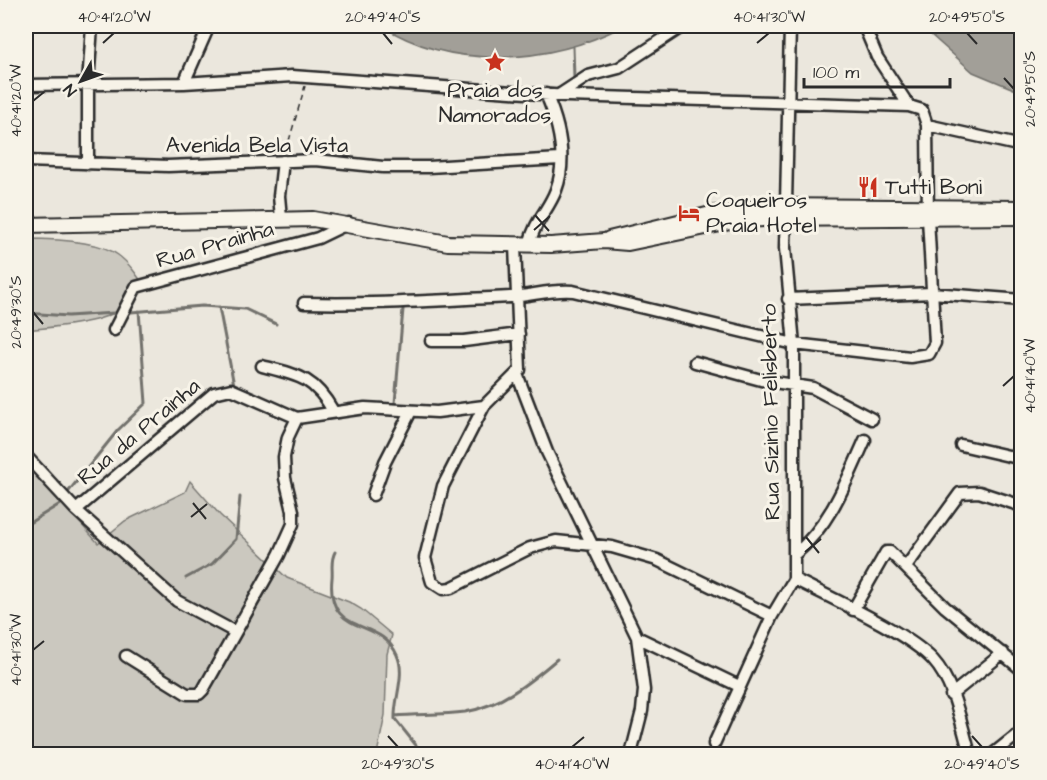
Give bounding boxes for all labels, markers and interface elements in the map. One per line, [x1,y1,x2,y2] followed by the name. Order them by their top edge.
[77,7,151,28] text: 40°41'20"W
[345,7,421,28] text: 20°49'40"S
[733,7,805,28] text: 40°41'30"W
[929,7,1005,28] text: 20°49'50"S
[483,50,507,74] place icon: Praia dos Namorados
[51,51,111,111] north arrow
[804,51,950,89] scale bar
[1020,51,1041,127] text: 20°49'50"S
[813,60,859,85] text: 100 m
[6,64,27,138] text: 40°41'20"W
[439,75,551,131] place label: Praia dos Namorados
[59,79,82,101] text: N
[166,130,348,161] street label: Avenida Bela Vista
[885,172,982,203] place label: Tutti Boni
[856,175,880,199] restaurant icon: Tutti Boni
[706,185,817,241] place label: Coqueiros Praia Hotel
[677,201,701,225] hotel icon: Coqueiros Praia Hotel
[153,213,277,277] street label: Rua Prainha
[6,275,27,348] text: 20°49'30"S
[754,303,788,521] street label: Rua Sizinio Felisberto
[1020,339,1041,413] text: 40°41'40"W
[71,371,207,493] street label: Rua da Prainha
[6,614,27,686] text: 40°41'30"W
[362,754,435,775] text: 20°49'30"S
[535,754,609,775] text: 40°41'40"W
[944,754,1020,775] text: 20°49'40"S

